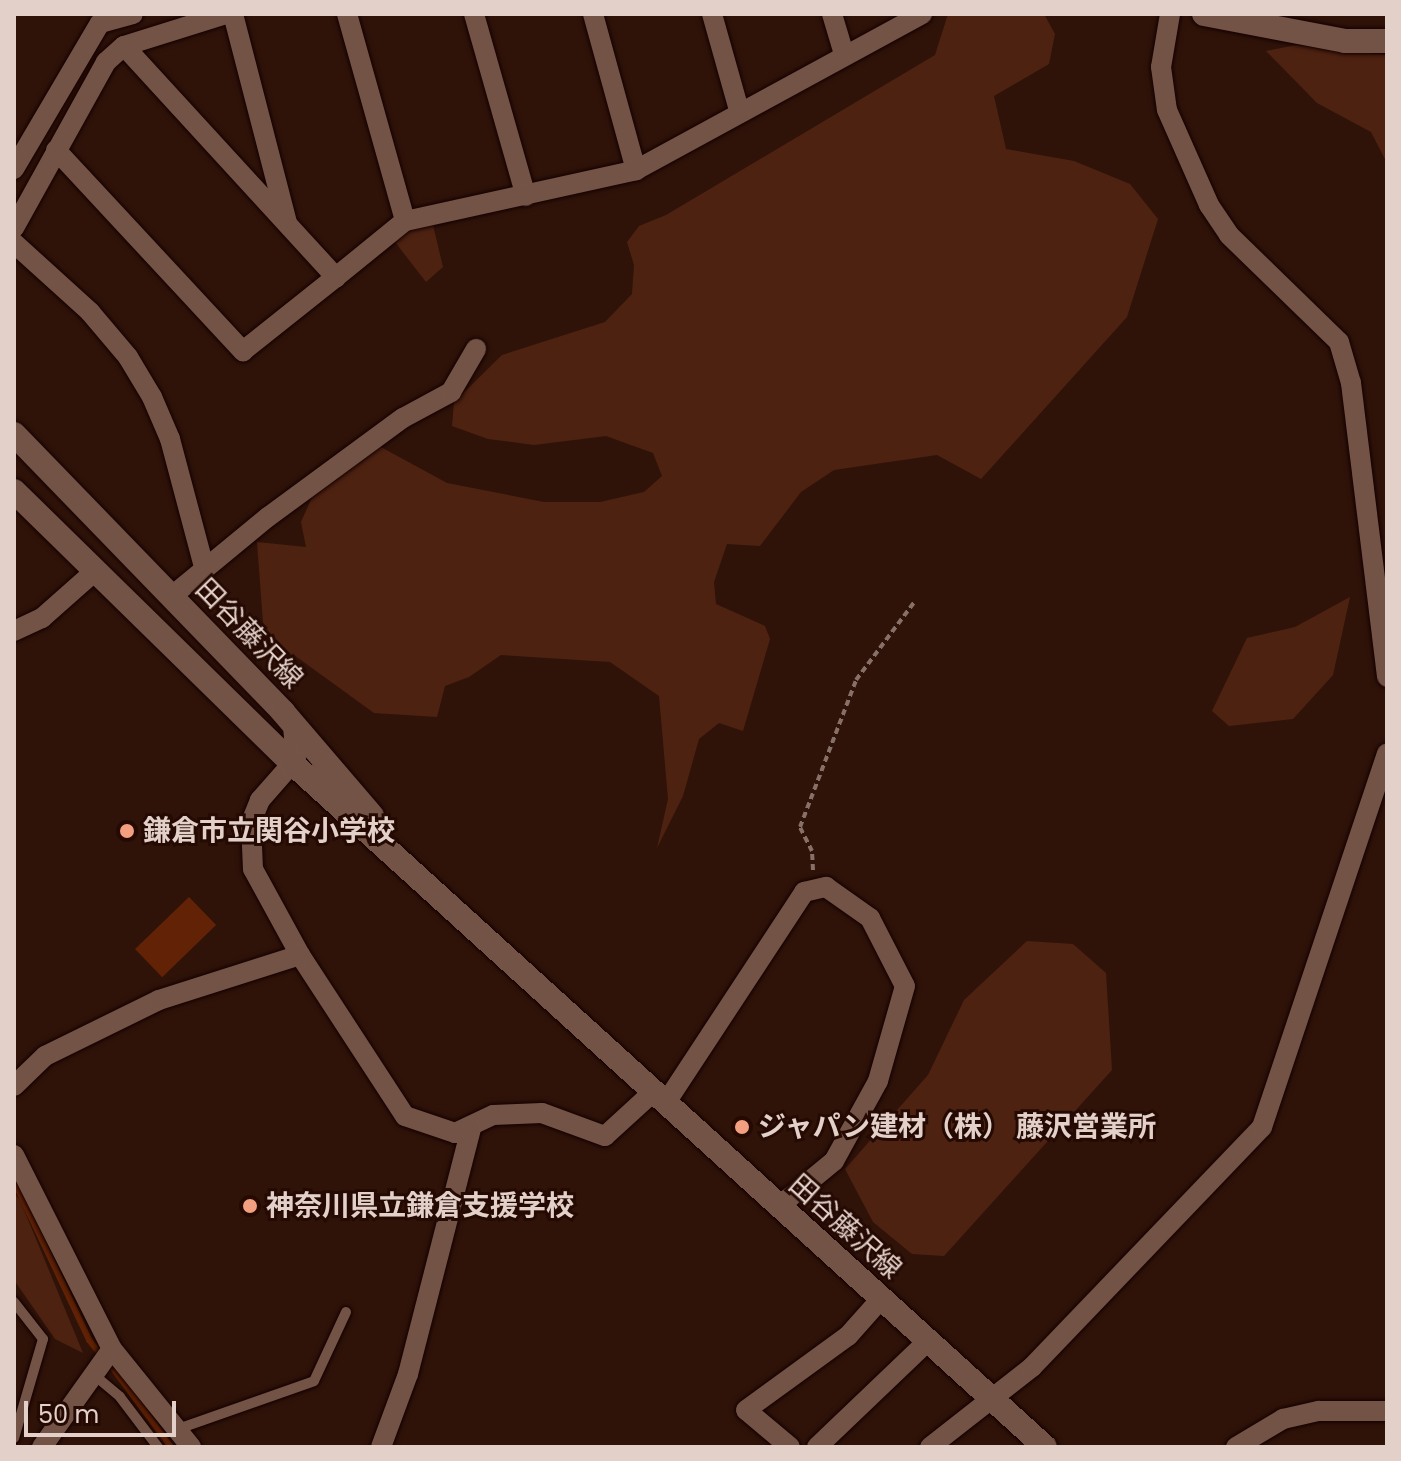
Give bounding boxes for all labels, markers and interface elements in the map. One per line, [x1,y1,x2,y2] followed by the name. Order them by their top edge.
[188,572,310,696] street label: 田谷藤沢線
[143,814,395,848] place label: 鎌倉市立関谷小学校
[118,822,136,840] marker: 鎌倉市立関谷小学校
[758,1110,1156,1144] place label: ジャパン建材（株） 藤沢営業所
[733,1118,751,1136] marker: ジャパン建材（株） 藤沢営業所
[782,1168,908,1286] street label: 田谷藤沢線
[266,1189,574,1223] place label: 神奈川県立鎌倉支援学校
[241,1197,259,1215] marker: 神奈川県立鎌倉支援学校
[28,1385,180,1435] scale bar
[38,1398,99,1431] text: 50 m

